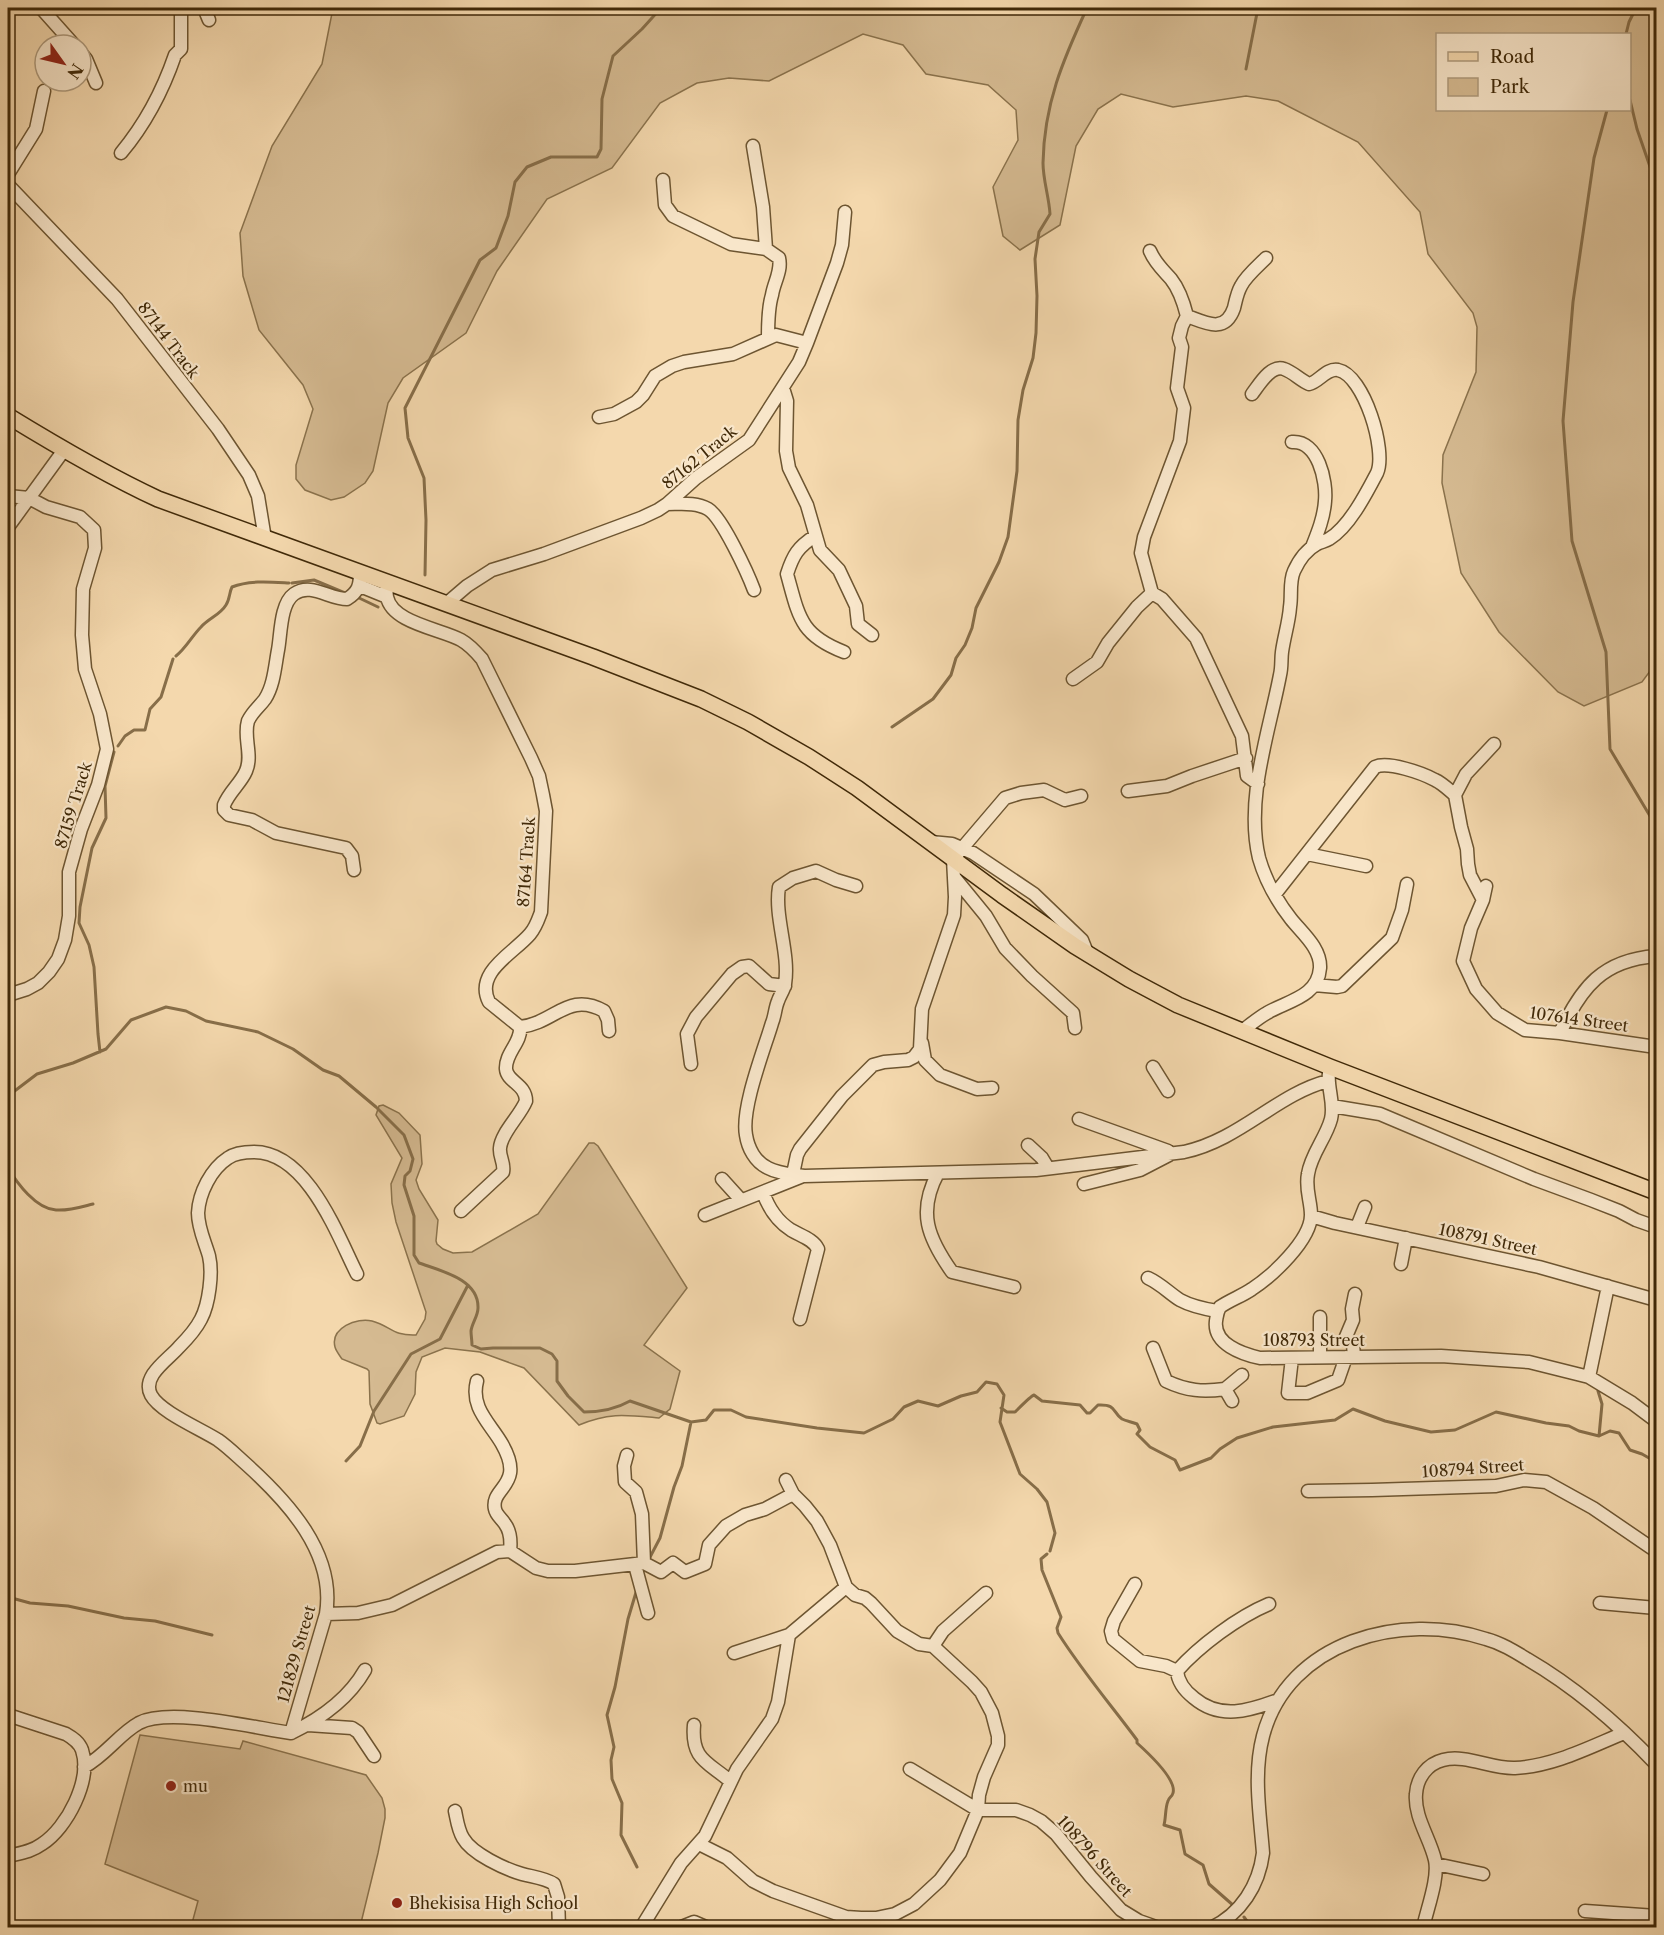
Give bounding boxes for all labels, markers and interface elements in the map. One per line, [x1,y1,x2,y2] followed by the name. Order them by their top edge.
[33,33,93,93] north arrow
[1436,33,1631,111] legend
[1490,46,1535,68] text: Road
[63,60,88,83] text: N
[1490,76,1531,98] text: Park
[134,298,205,383] street label: 87144 Track
[658,420,741,493] street label: 87162 Track
[50,758,96,851] street label: 87159 Track
[513,816,539,908] street label: 87164 Track
[1528,1002,1630,1036] street label: 107614 Street
[1437,1219,1539,1259] street label: 108791 Street
[1263,1330,1365,1350] street label: 108793 Street
[1421,1454,1525,1482] street label: 108794 Street
[273,1603,320,1705] street label: 121829 Street
[183,1776,208,1796] place label: mu
[164,1779,178,1793] marker: mu
[1053,1811,1137,1901] street label: 108796 Street
[409,1893,578,1913] place label: Bhekisisa High School
[390,1896,404,1910] marker: Bhekisisa High School

